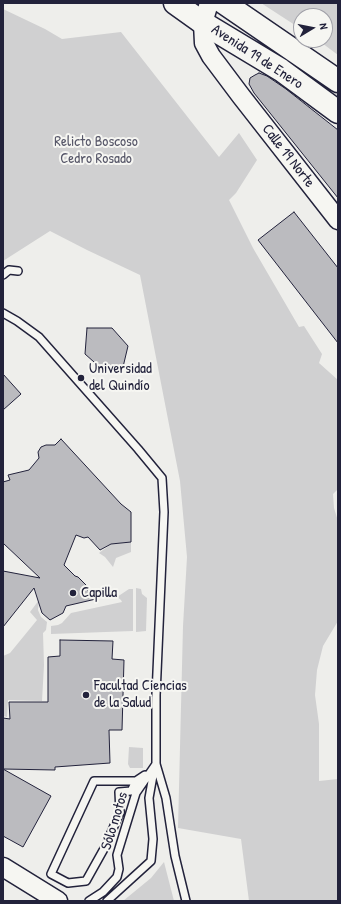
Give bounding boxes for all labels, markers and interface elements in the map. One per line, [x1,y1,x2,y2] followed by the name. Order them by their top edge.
[293,8,333,48] north arrow
[208,21,306,93] street label: Avenida 19 de Enero
[316,22,331,30] text: N
[258,121,318,191] street label: Calle 19 Norte
[54,133,138,168] park label: Relicto Boscoso Cedro Rosado
[89,360,152,395] place label: Universidad del Quindío
[76,373,86,383] marker: Universidad del Quindío
[81,584,117,602] place label: Capilla
[68,588,78,598] marker: Capilla
[94,677,187,712] place label: Facultad Ciencias de la Salud
[81,690,91,700] marker: Facultad Ciencias de la Salud
[98,790,132,852] street label: Sólo motos

